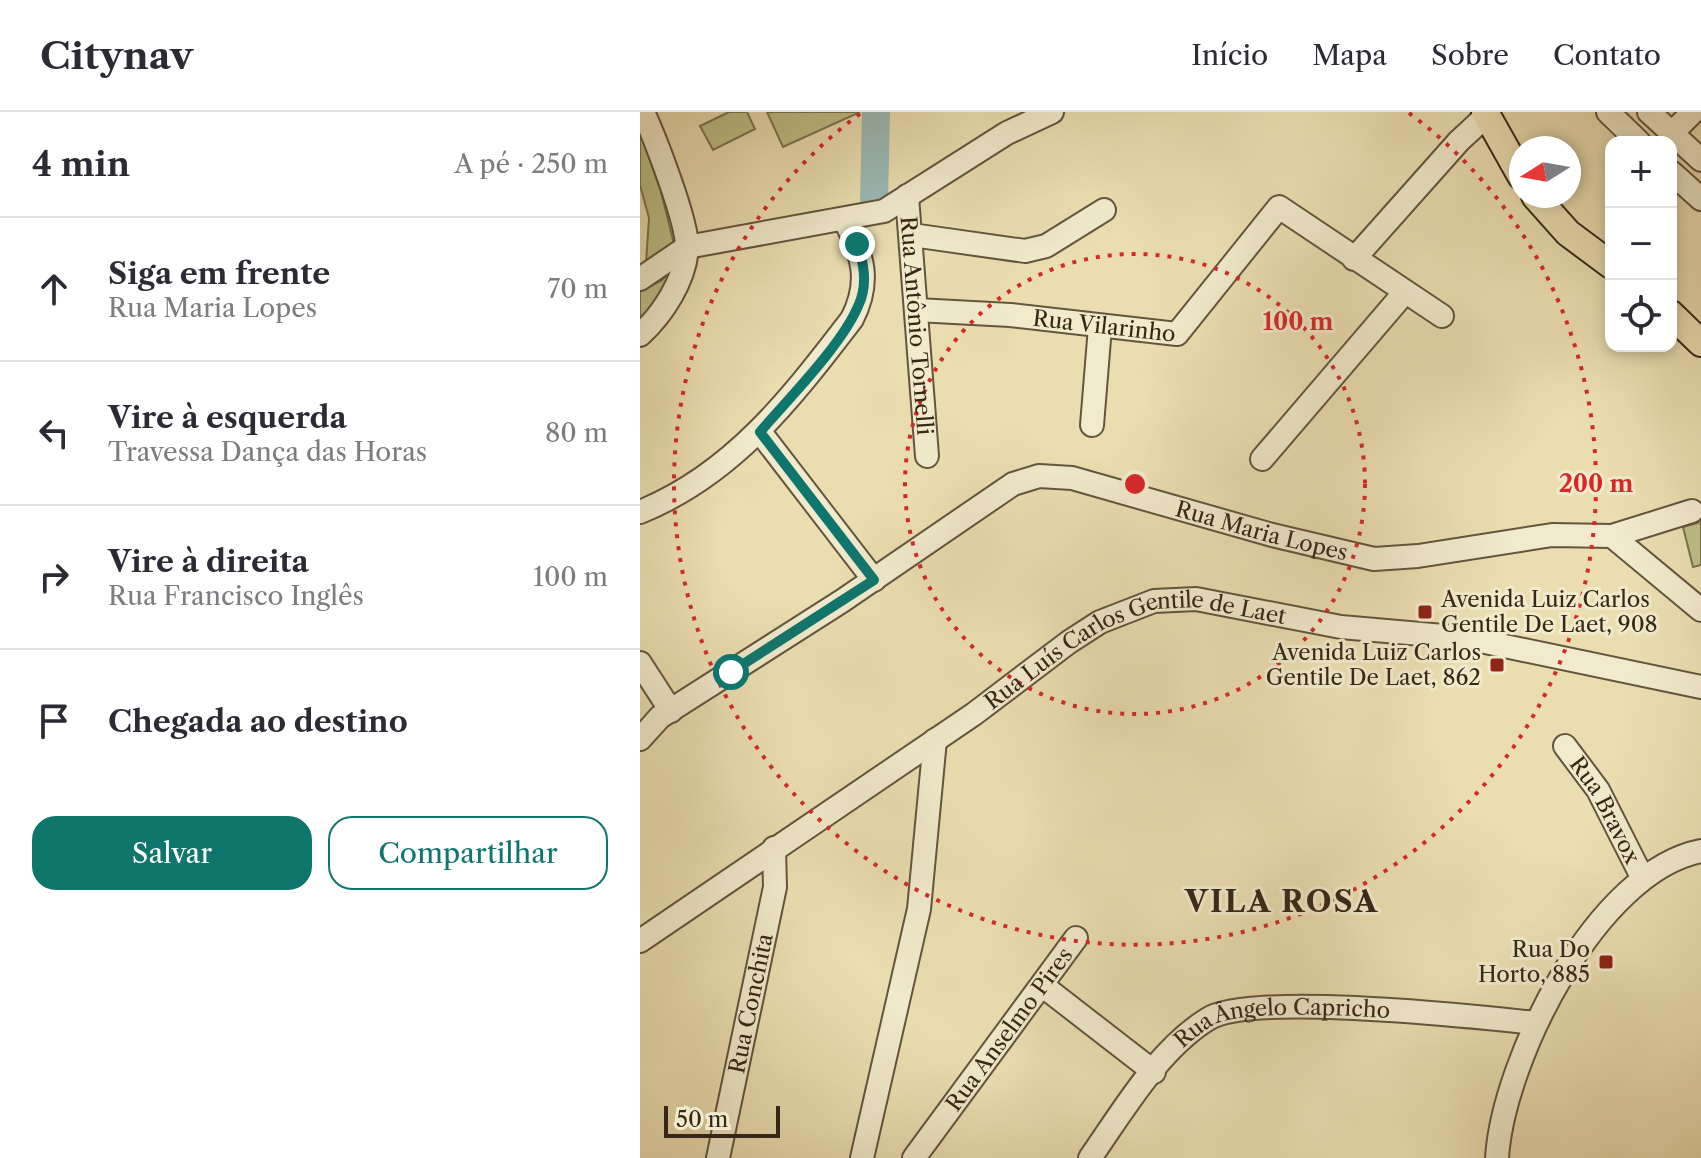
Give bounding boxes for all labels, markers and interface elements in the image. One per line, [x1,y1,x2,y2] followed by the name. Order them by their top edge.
[40,32,193,79] text: Citynav
[1191,38,1268,72] text: Início
[1312,38,1387,72] text: Mapa
[1431,38,1509,72] text: Sobre
[1553,38,1661,72] text: Contato
[1509,136,1581,208] north arrow
[1605,136,1677,352] map controls
[1605,136,1677,208] button: +
[32,143,130,185] text: 4 min
[454,148,608,180] text: A pé · 250 m
[1605,208,1677,280] button: −
[895,215,939,436] street label: Rua Antônio Tornelli
[839,226,875,262] route end
[108,255,330,292] text: Siga em frente
[32,267,76,311] icon: ahead
[548,273,608,305] text: 70 m
[1605,280,1677,352] button: locate
[108,292,317,324] text: Rua Maria Lopes
[1031,304,1177,347] street label: Rua Vilarinho
[1262,307,1334,336] text: 100 m
[108,399,347,436] text: Vire à esquerda
[32,411,76,455] icon: left
[545,417,608,449] text: 80 m
[108,436,427,468] text: Travessa Dança das Horas
[1559,469,1633,498] text: 200 m
[1121,470,1149,498] centre of rings
[1173,495,1351,566] street label: Rua Maria Lopes
[108,543,309,580] text: Vire à direita
[32,555,76,599] icon: right
[533,561,608,593] text: 100 m
[108,580,364,612] text: Rua Francisco Inglês
[979,585,1289,715] street label: Rua Luís Carlos Gentile de Laet
[1440,586,1658,638] place label: Avenida Luiz Carlos Gentile De Laet, 908
[1416,603,1434,621] marker: Avenida Luiz Carlos Gentile De Laet, 908
[1266,639,1481,691] place label: Avenida Luiz Carlos Gentile De Laet, 862
[713,654,749,690] route start
[1488,656,1506,674] marker: Avenida Luiz Carlos Gentile De Laet, 862
[32,699,76,743] icon: arrive
[108,703,408,740] text: Chegada ao destino
[1564,751,1647,868] street label: Rua Bravox
[32,816,312,890] button: Salvar
[328,816,608,890] button: Compartilhar
[1184,883,1379,920] district label: VILA ROSA
[723,930,778,1076] street label: Rua Conchita
[1478,936,1590,988] place label: Rua Do Horto, 885
[940,942,1078,1116] street label: Rua Anselmo Pires
[1597,953,1615,971] marker: Rua Do Horto, 885
[1168,993,1391,1053] street label: Rua Ângelo Capricho
[664,1102,780,1138] scale bar
[676,1106,728,1133] text: 50 m

